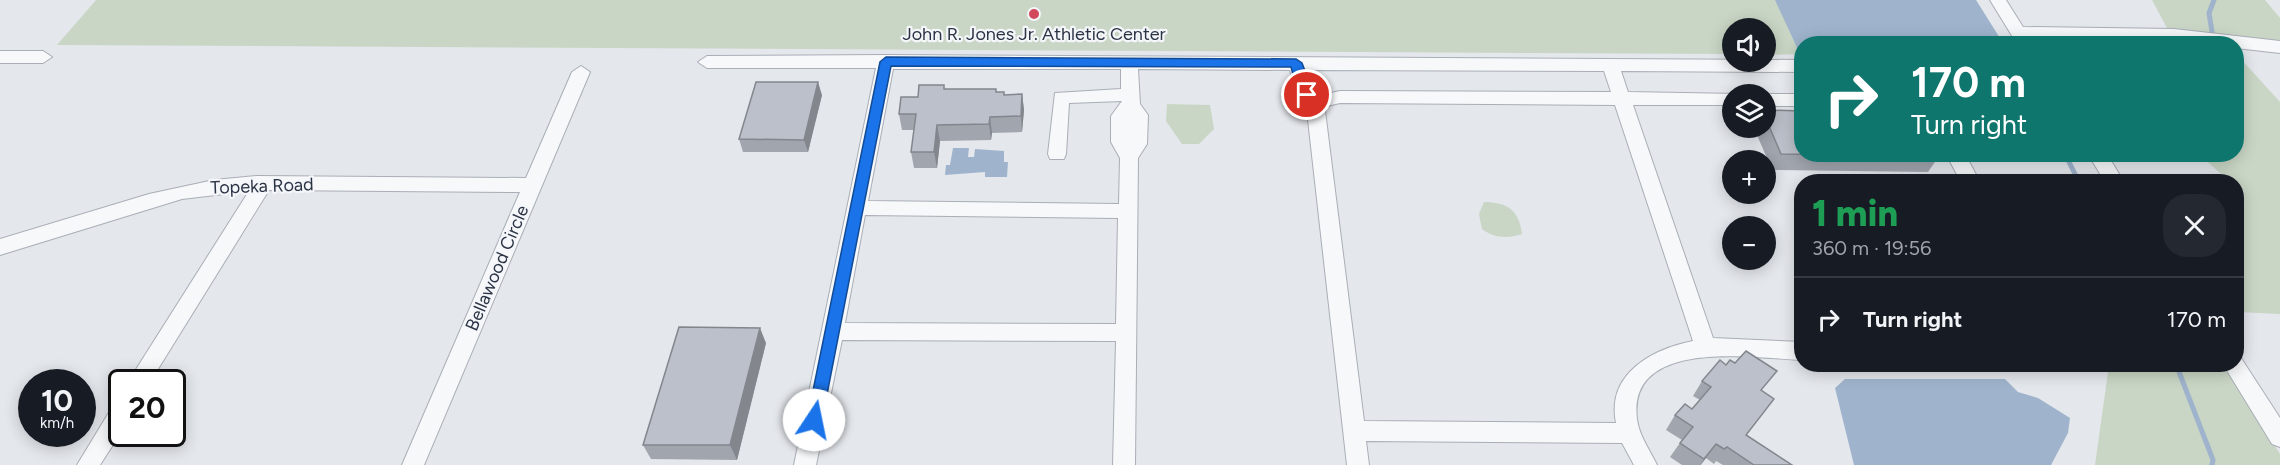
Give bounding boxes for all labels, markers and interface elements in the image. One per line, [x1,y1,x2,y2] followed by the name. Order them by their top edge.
[1027,7,1041,21] marker: John R. Jones Jr. Athletic Center
[1722,18,1776,270] map controls
[1722,18,1776,72] button: sound
[902,23,1166,45] place label: John R. Jones Jr. Athletic Center
[1911,57,2026,108] text: 170 m
[1812,60,1890,138] icon: right
[1281,69,1332,120] pin
[1290,78,1323,111] icon: arrive
[1722,84,1776,138] button: layers
[1911,108,2027,141] text: Turn right
[1722,150,1776,204] button: +
[210,173,314,199] street label: Topeka Road
[1812,192,1898,235] text: 1 min
[2163,194,2226,257] button: close
[461,202,533,334] street label: Bellawood Circle
[1722,216,1776,270] button: −
[1812,236,1931,260] text: 360 m · 19:56
[1812,303,1845,336] icon: right
[1863,306,1962,333] text: Turn right
[2167,306,2226,333] text: 170 m
[108,369,186,447] speed limit sign: 20
[41,382,73,419] text: 10
[782,388,846,452] position arrow
[40,414,74,432] text: km/h

